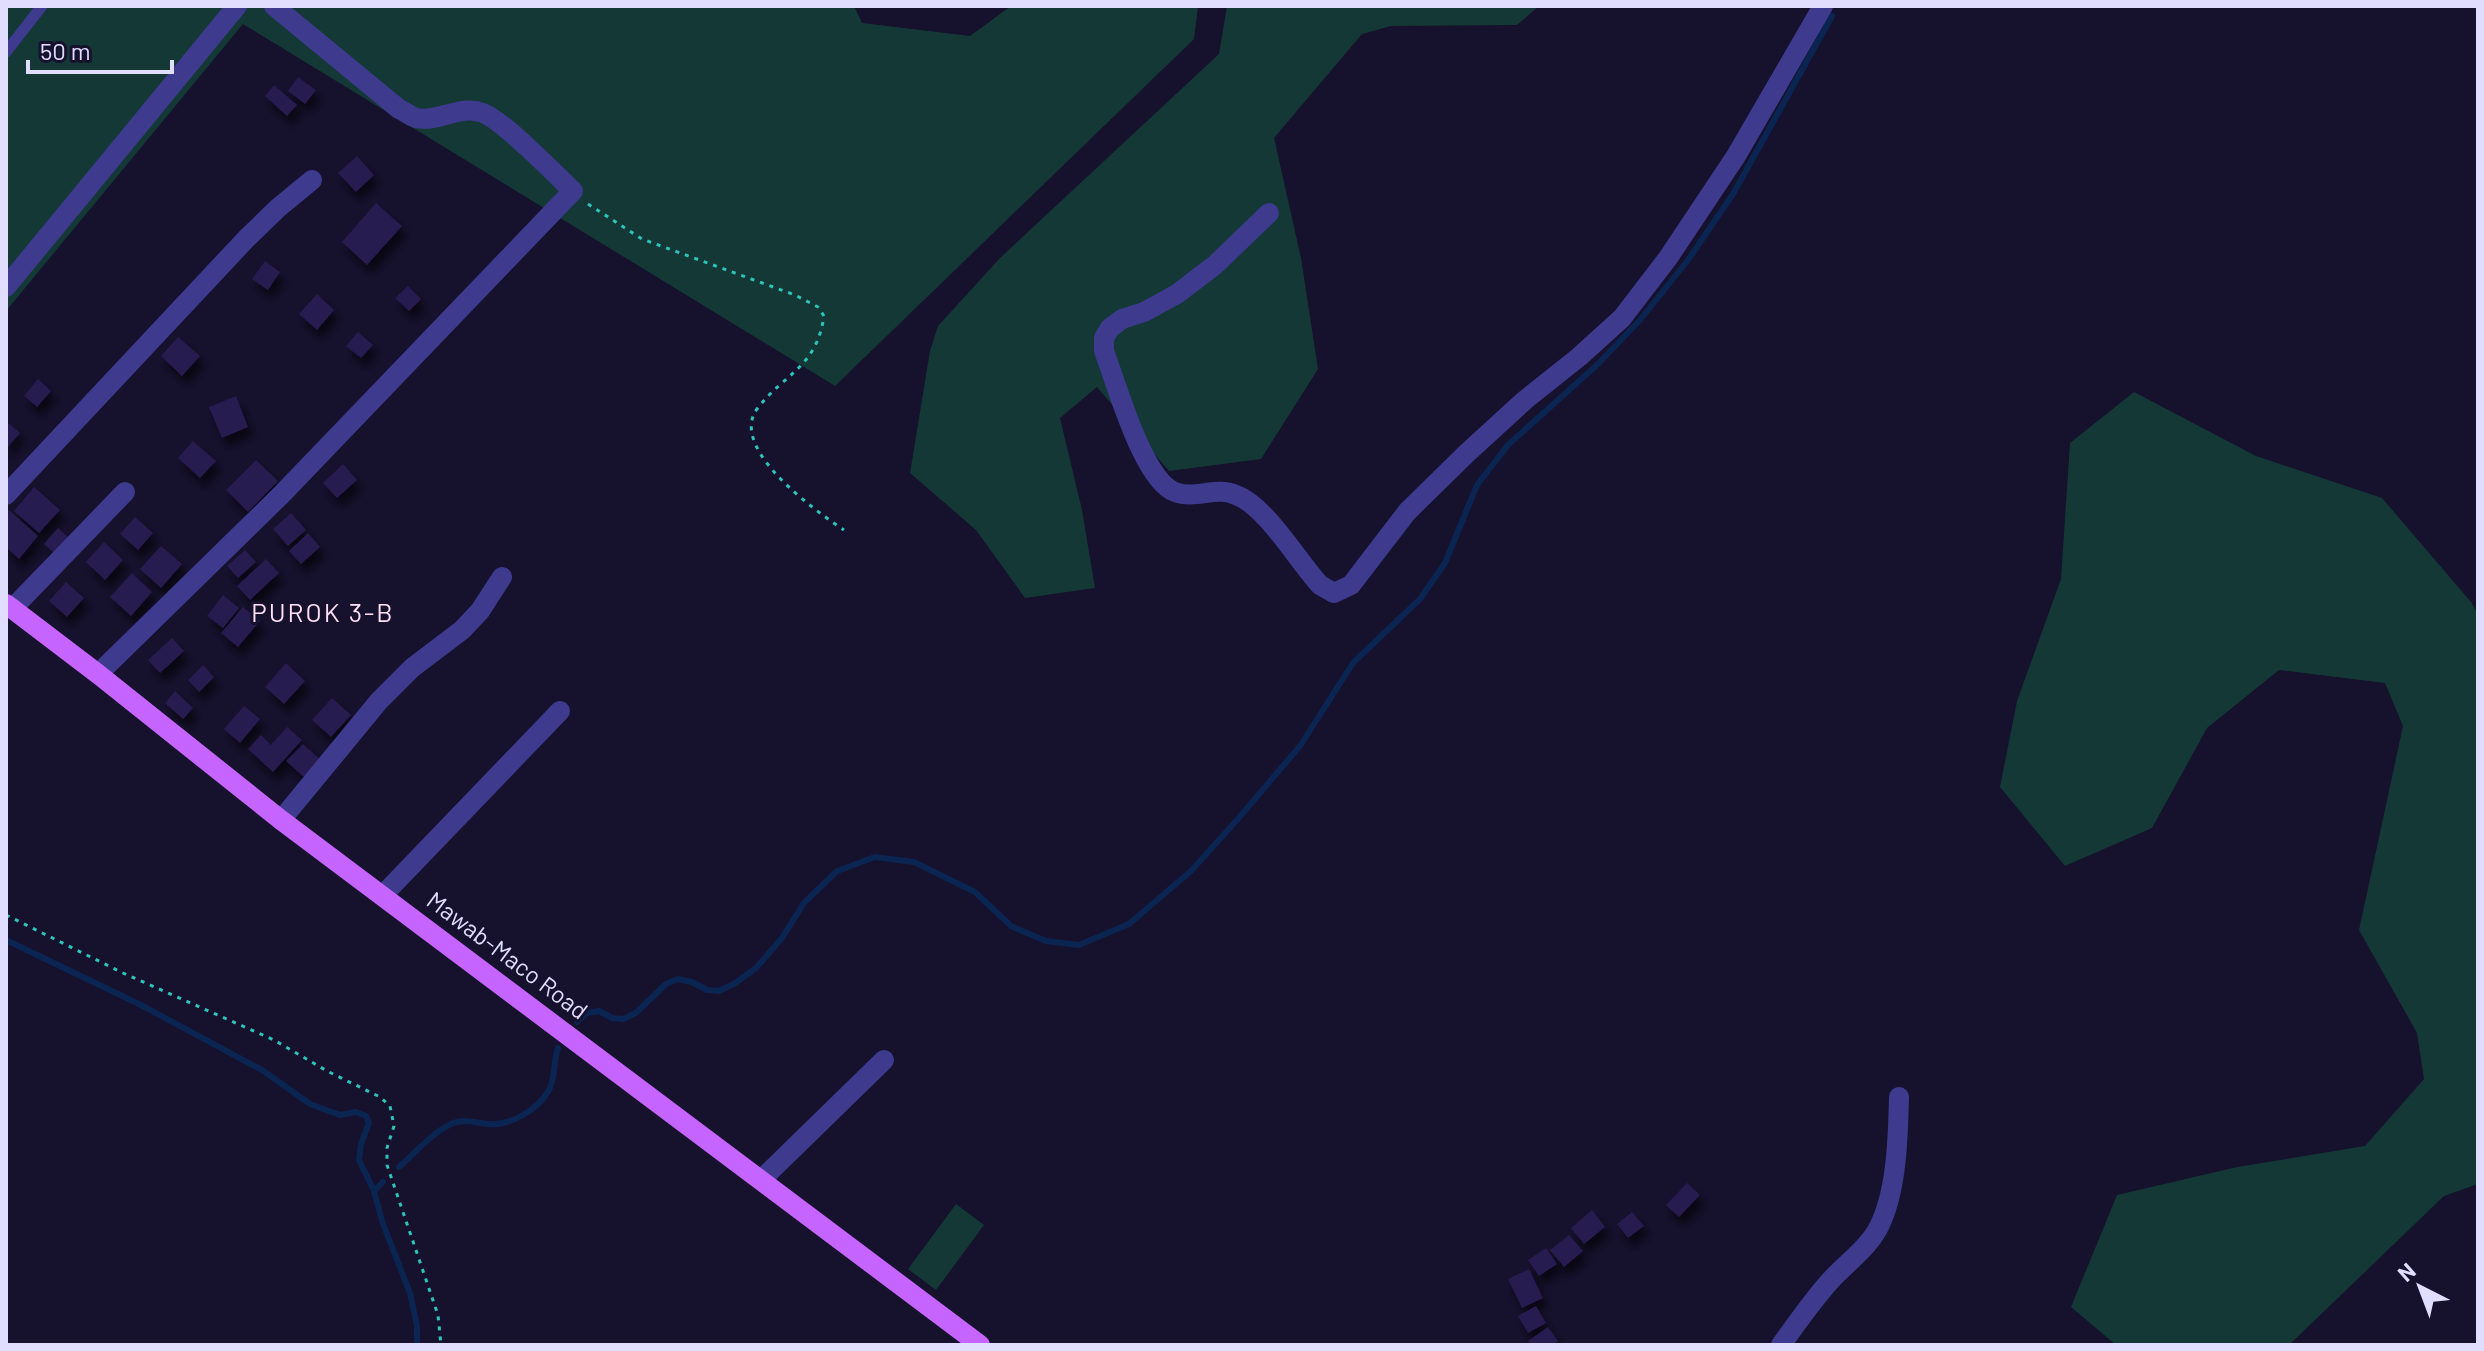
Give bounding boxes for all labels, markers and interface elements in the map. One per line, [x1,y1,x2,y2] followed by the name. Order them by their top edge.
[28,24,172,74] scale bar
[40,36,91,65] text: 50 m
[251,596,395,627] district label: PUROK 3-B
[422,885,594,1025] street label: Mawab-Maco Road
[2380,1247,2460,1327] north arrow
[2392,1257,2420,1286] text: N

